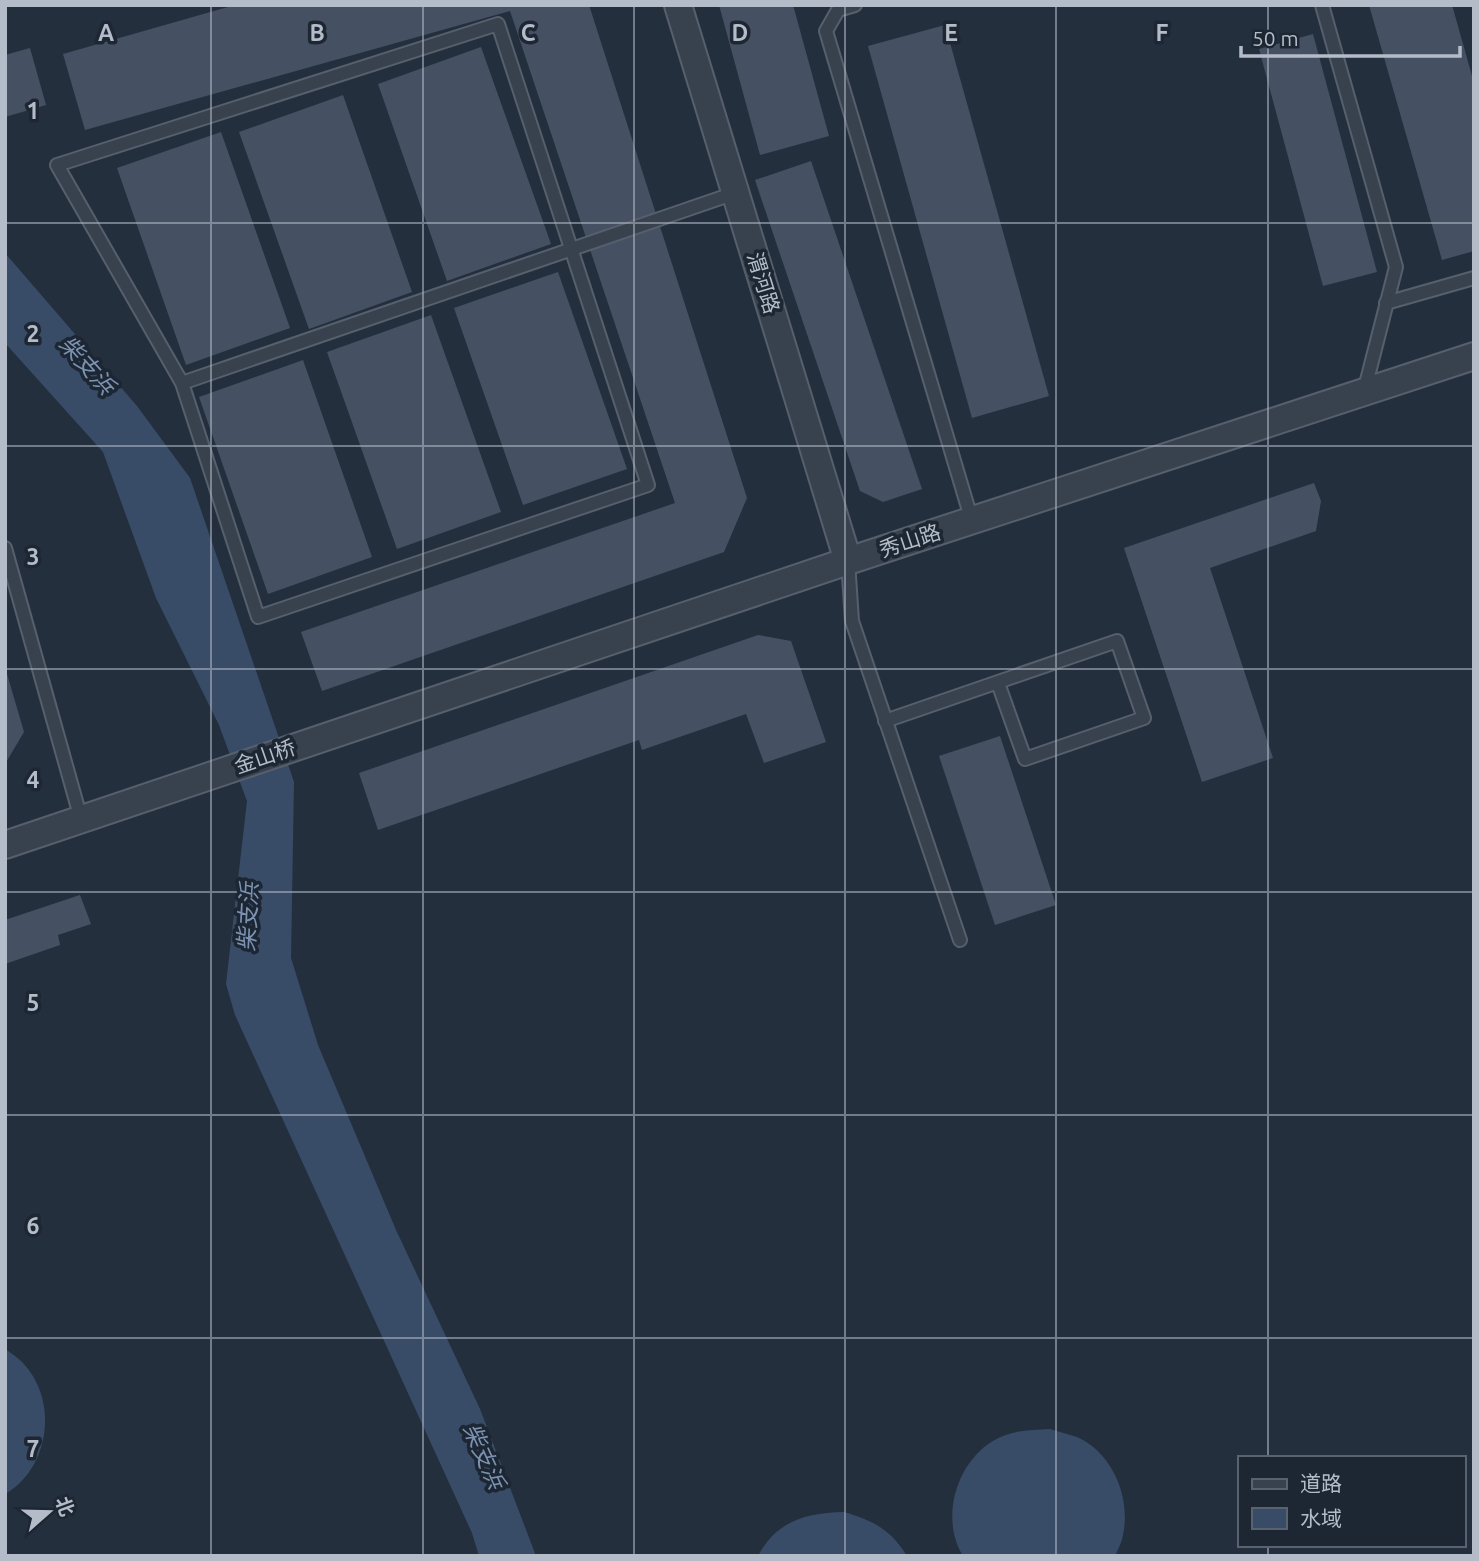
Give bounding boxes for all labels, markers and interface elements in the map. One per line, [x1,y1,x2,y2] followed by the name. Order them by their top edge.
[1241,14,1460,58] scale bar
[98,20,114,45] text: A
[309,20,325,45] text: B
[521,20,536,45] text: C
[732,20,748,45] text: D
[944,20,958,45] text: E
[1156,20,1169,45] text: F
[1252,26,1299,50] text: 50 m
[27,98,39,123] text: 1
[743,249,785,316] street label: 渭河路
[27,321,39,346] text: 2
[55,331,121,400] water label: 柴支浜
[876,519,943,561] street label: 秀山路
[27,544,39,569] text: 3
[231,734,298,778] street label: 金山桥
[27,767,40,792] text: 4
[233,880,262,952] water label: 柴支浜
[27,990,39,1015] text: 5
[27,1213,40,1238] text: 6
[459,1419,511,1494] water label: 柴支浜
[27,1436,39,1461] text: 7
[1238,1456,1465,1547] legend
[1300,1471,1342,1495] text: 道路
[14,1477,84,1547] north arrow
[51,1493,79,1519] text: 北
[1300,1506,1342,1530] text: 水域

